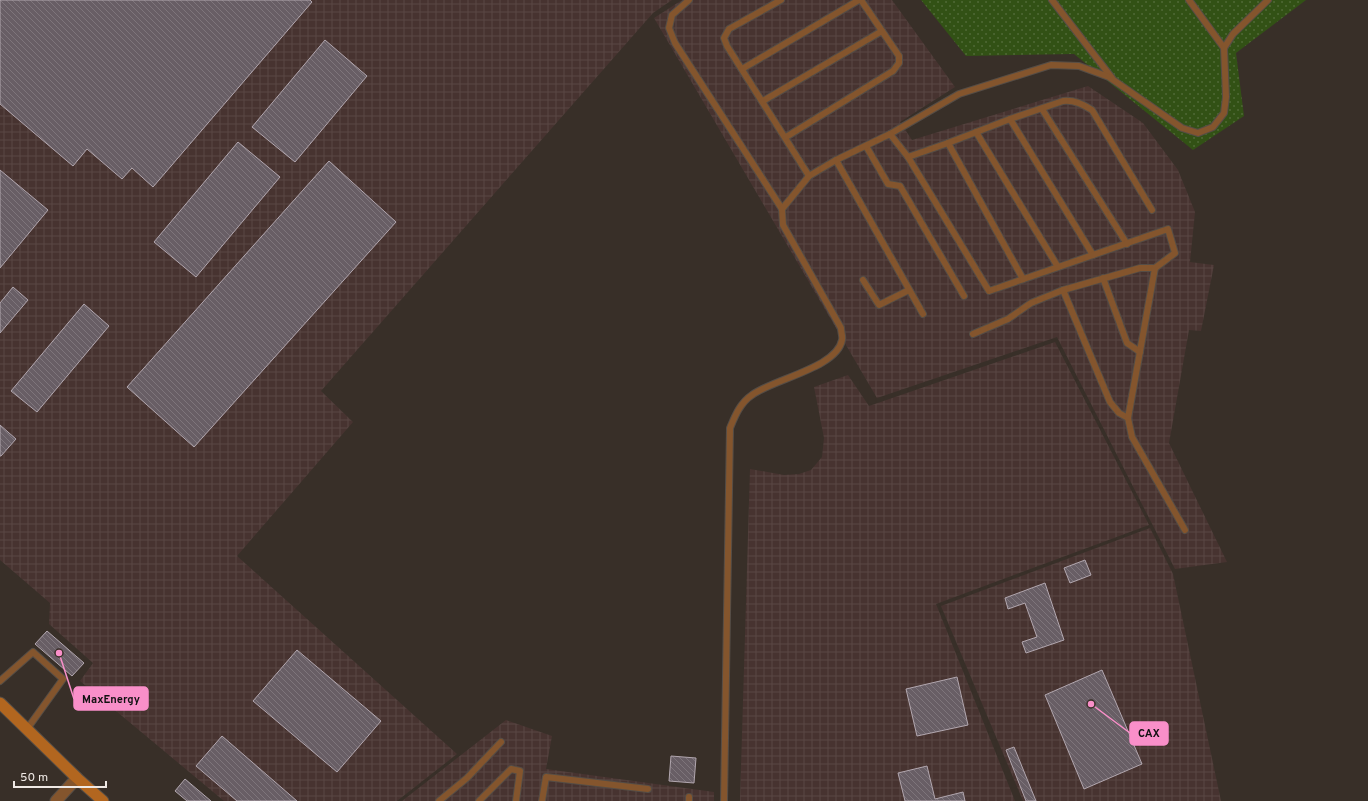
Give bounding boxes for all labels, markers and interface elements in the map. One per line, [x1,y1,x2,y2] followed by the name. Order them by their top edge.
[74,687,148,710] callout: MaxEnergy
[82,693,140,707] text: MaxEnergy
[1130,722,1168,745] callout: САХ
[1138,727,1161,741] text: САХ
[14,763,106,789] scale bar
[20,770,48,786] text: 50 m

